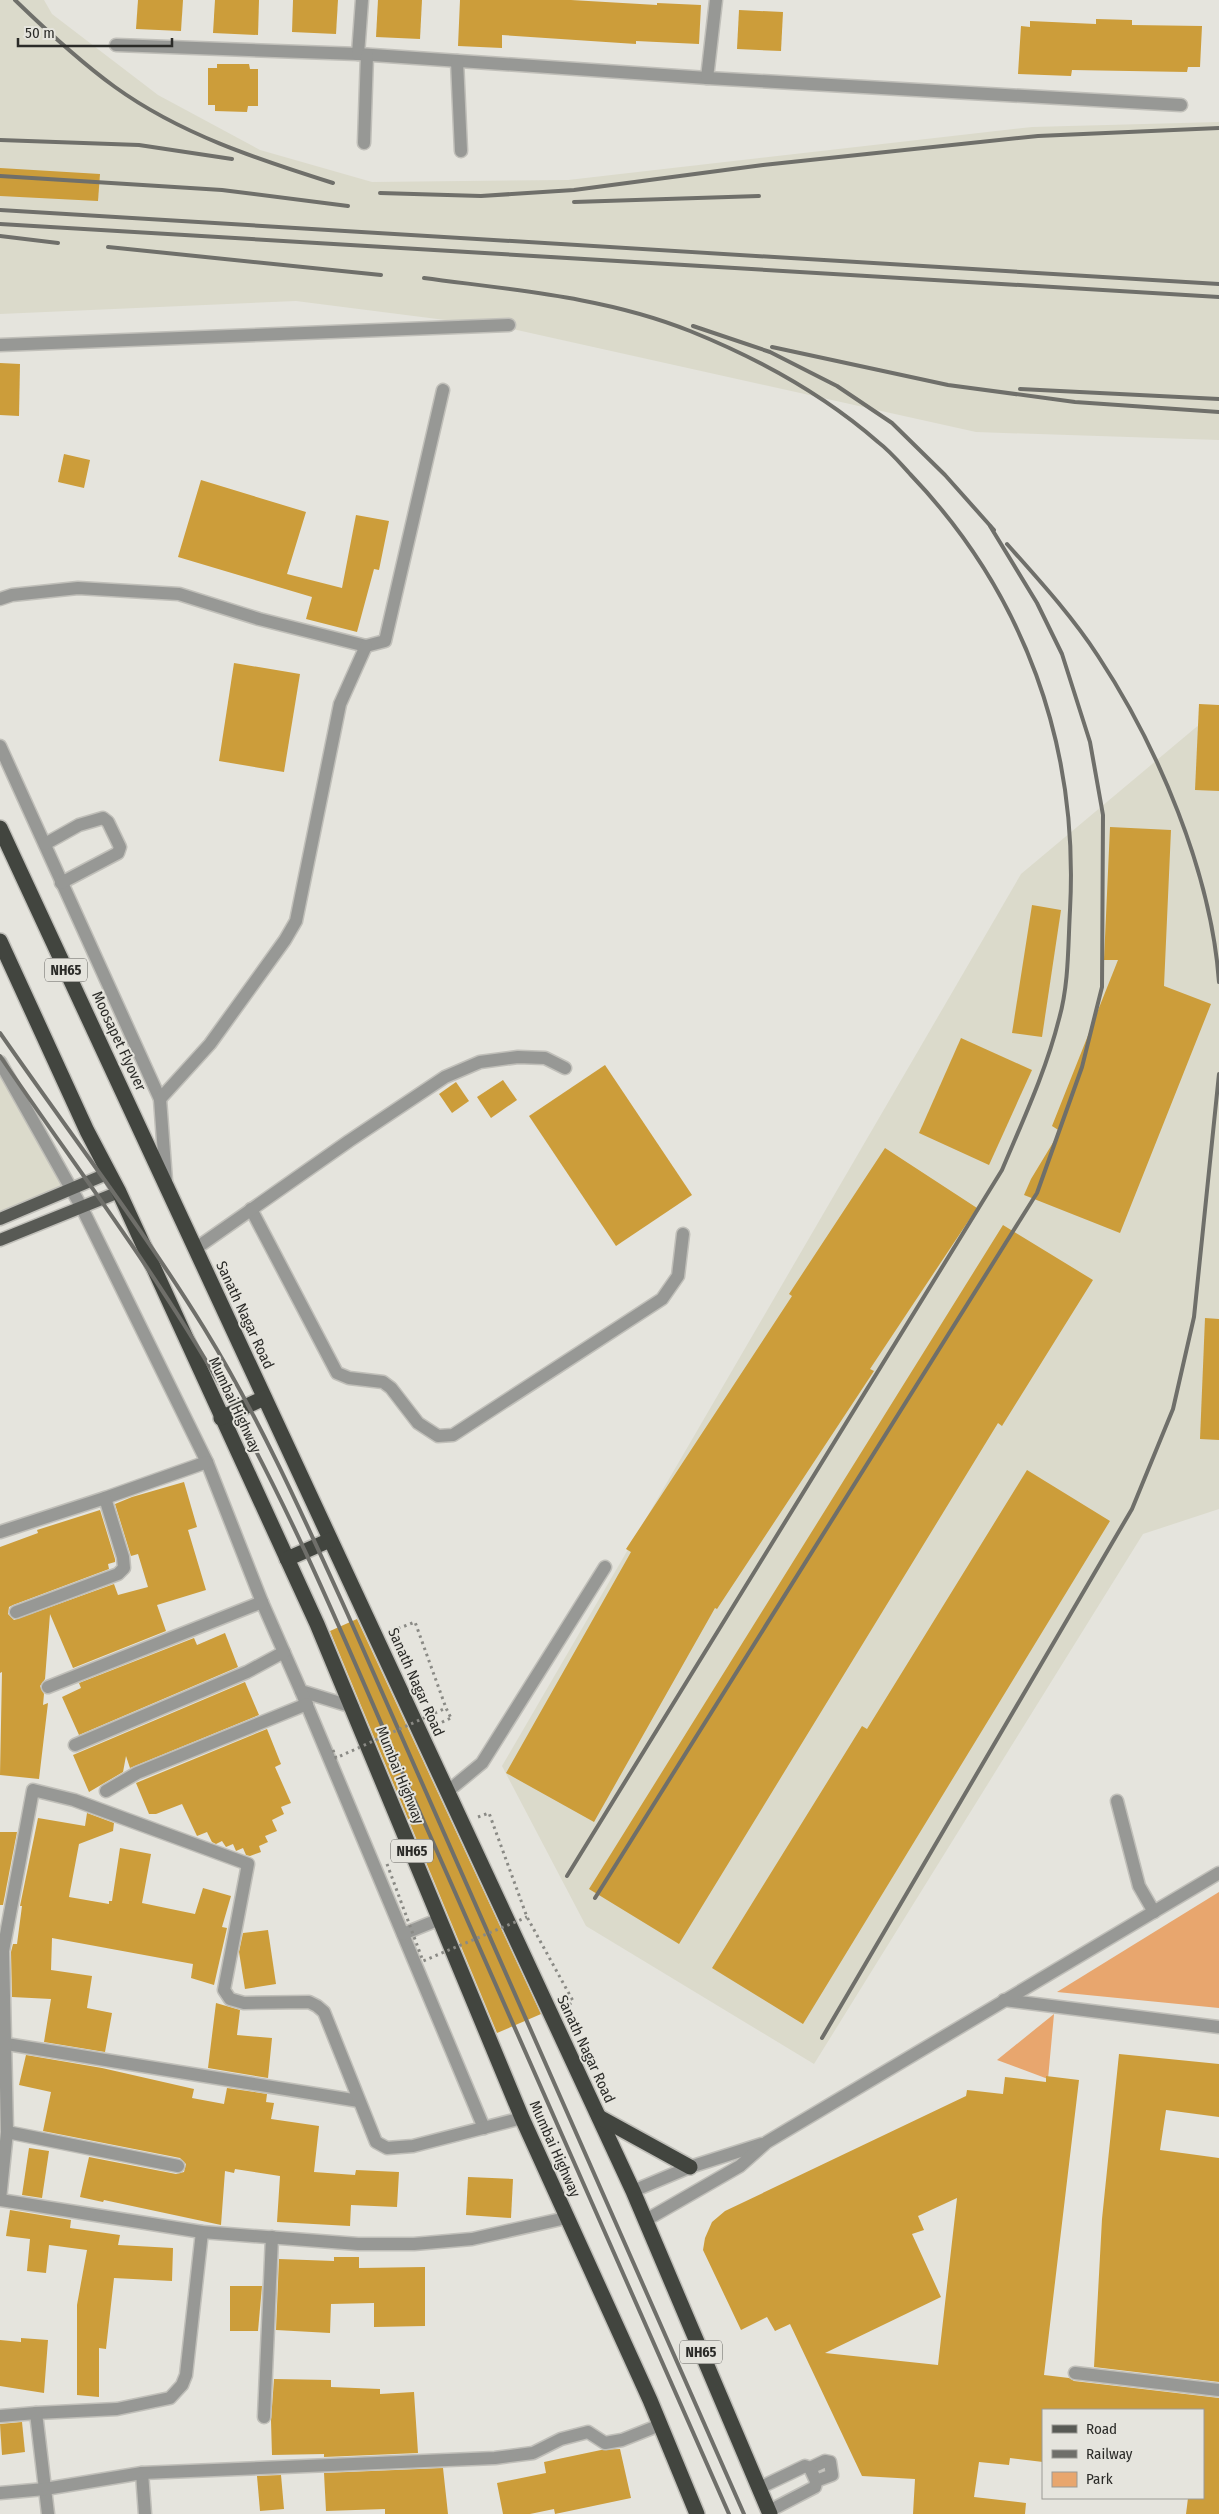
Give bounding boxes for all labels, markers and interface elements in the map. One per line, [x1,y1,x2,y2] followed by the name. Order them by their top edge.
[18,15,171,47] scale bar
[25,24,55,42] text: 50 m
[45,958,87,982] road number: NH65
[88,988,150,1094] street label: Moosapet Flyover
[212,1258,278,1372] street label: Sanath Nagar Road
[205,1354,265,1456] street label: Mumbai Highway
[384,1625,448,1739] street label: Sanath Nagar Road
[372,1723,428,1827] street label: Mumbai Highway
[391,1840,433,1862] road number: NH65
[553,1992,619,2106] street label: Sanath Nagar Road
[526,2098,584,2200] street label: Mumbai Highway
[680,2340,722,2364] road number: NH65
[1042,2409,1204,2499] legend
[1086,2420,1117,2438] text: Road
[1086,2445,1133,2463] text: Railway
[1086,2470,1113,2488] text: Park

